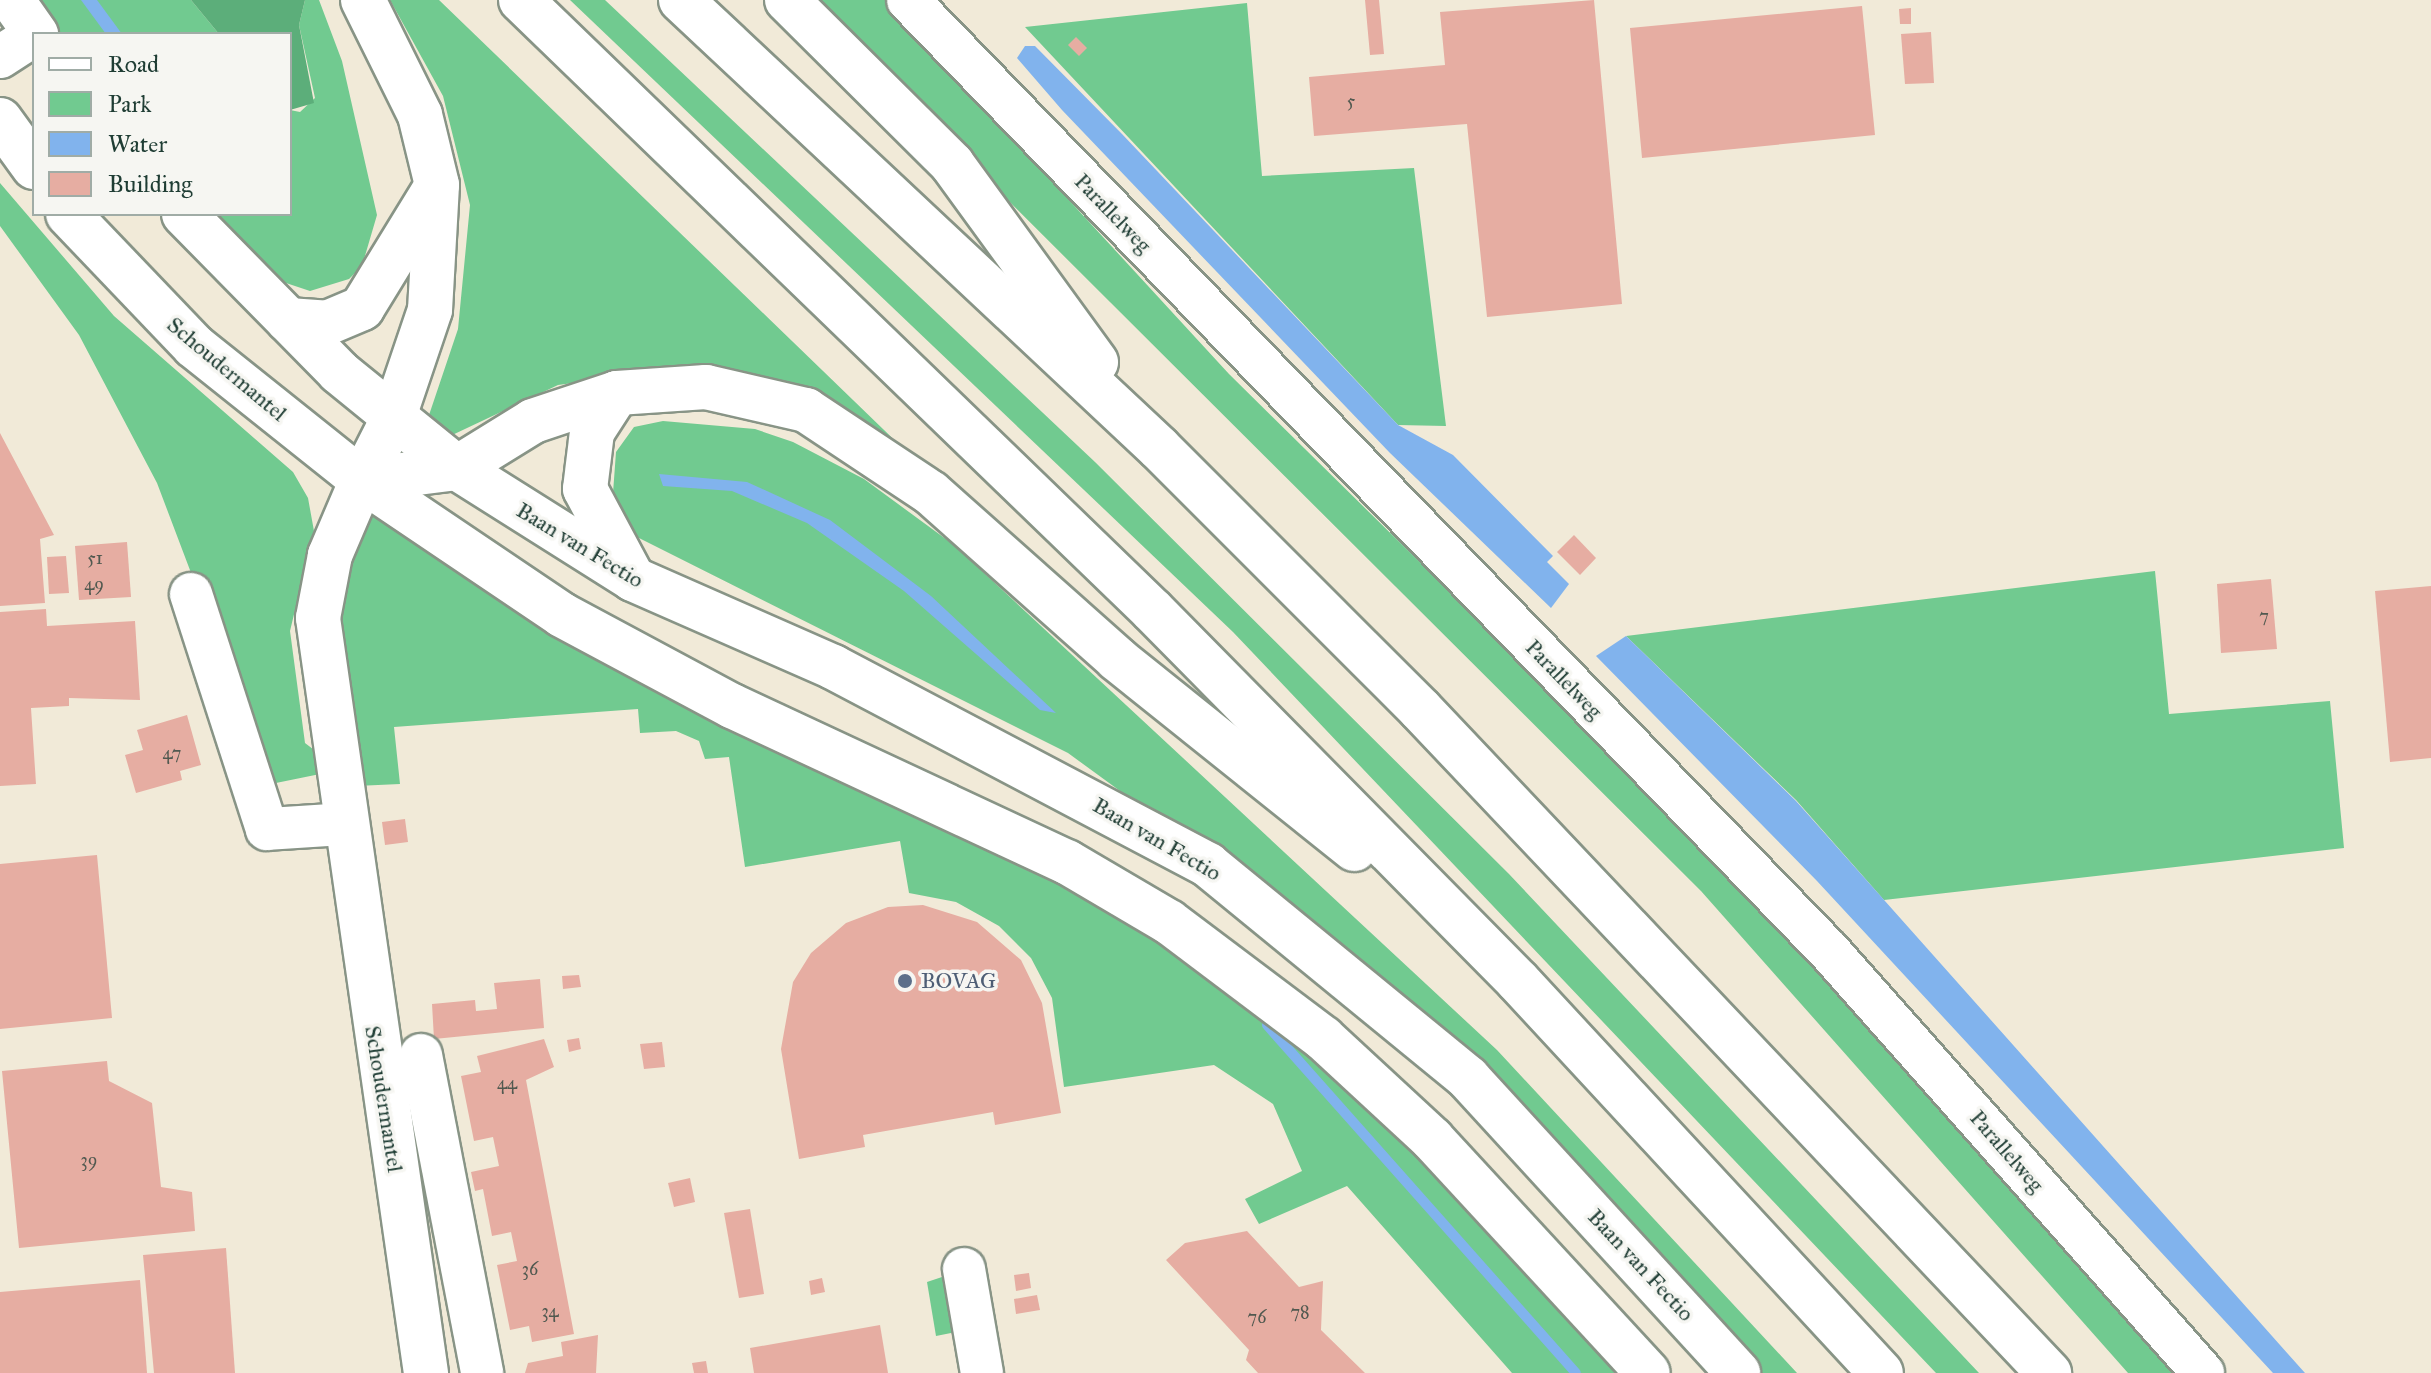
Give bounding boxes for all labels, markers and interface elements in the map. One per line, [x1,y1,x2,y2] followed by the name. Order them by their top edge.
[32,32,292,216] legend
[108,49,159,79] text: Road
[108,89,151,119] text: Park
[1347,90,1355,112] house number: 5
[108,129,167,159] text: Water
[1069,168,1157,258] street label: Parallelweg
[108,169,193,199] text: Building
[162,311,292,427] street label: Schoudermantel
[512,497,648,593] street label: Baan van Fectio
[87,547,103,569] house number: 51
[84,573,104,595] house number: 49
[2259,605,2269,627] house number: 7
[1520,634,1608,724] street label: Parallelweg
[163,742,181,764] house number: 47
[1088,792,1226,886] street label: Baan van Fectio
[921,968,996,994] place label: BOVAG
[896,972,914,990] marker: BOVAG
[359,1024,409,1174] street label: Schoudermantel
[497,1072,517,1094] house number: 44
[1964,1105,2050,1197] street label: Parallelweg
[81,1149,97,1171] house number: 39
[1582,1204,1700,1326] street label: Baan van Fectio
[522,1258,538,1280] house number: 36
[541,1300,559,1322] house number: 34
[1290,1301,1310,1323] house number: 78
[1248,1306,1266,1328] house number: 76

